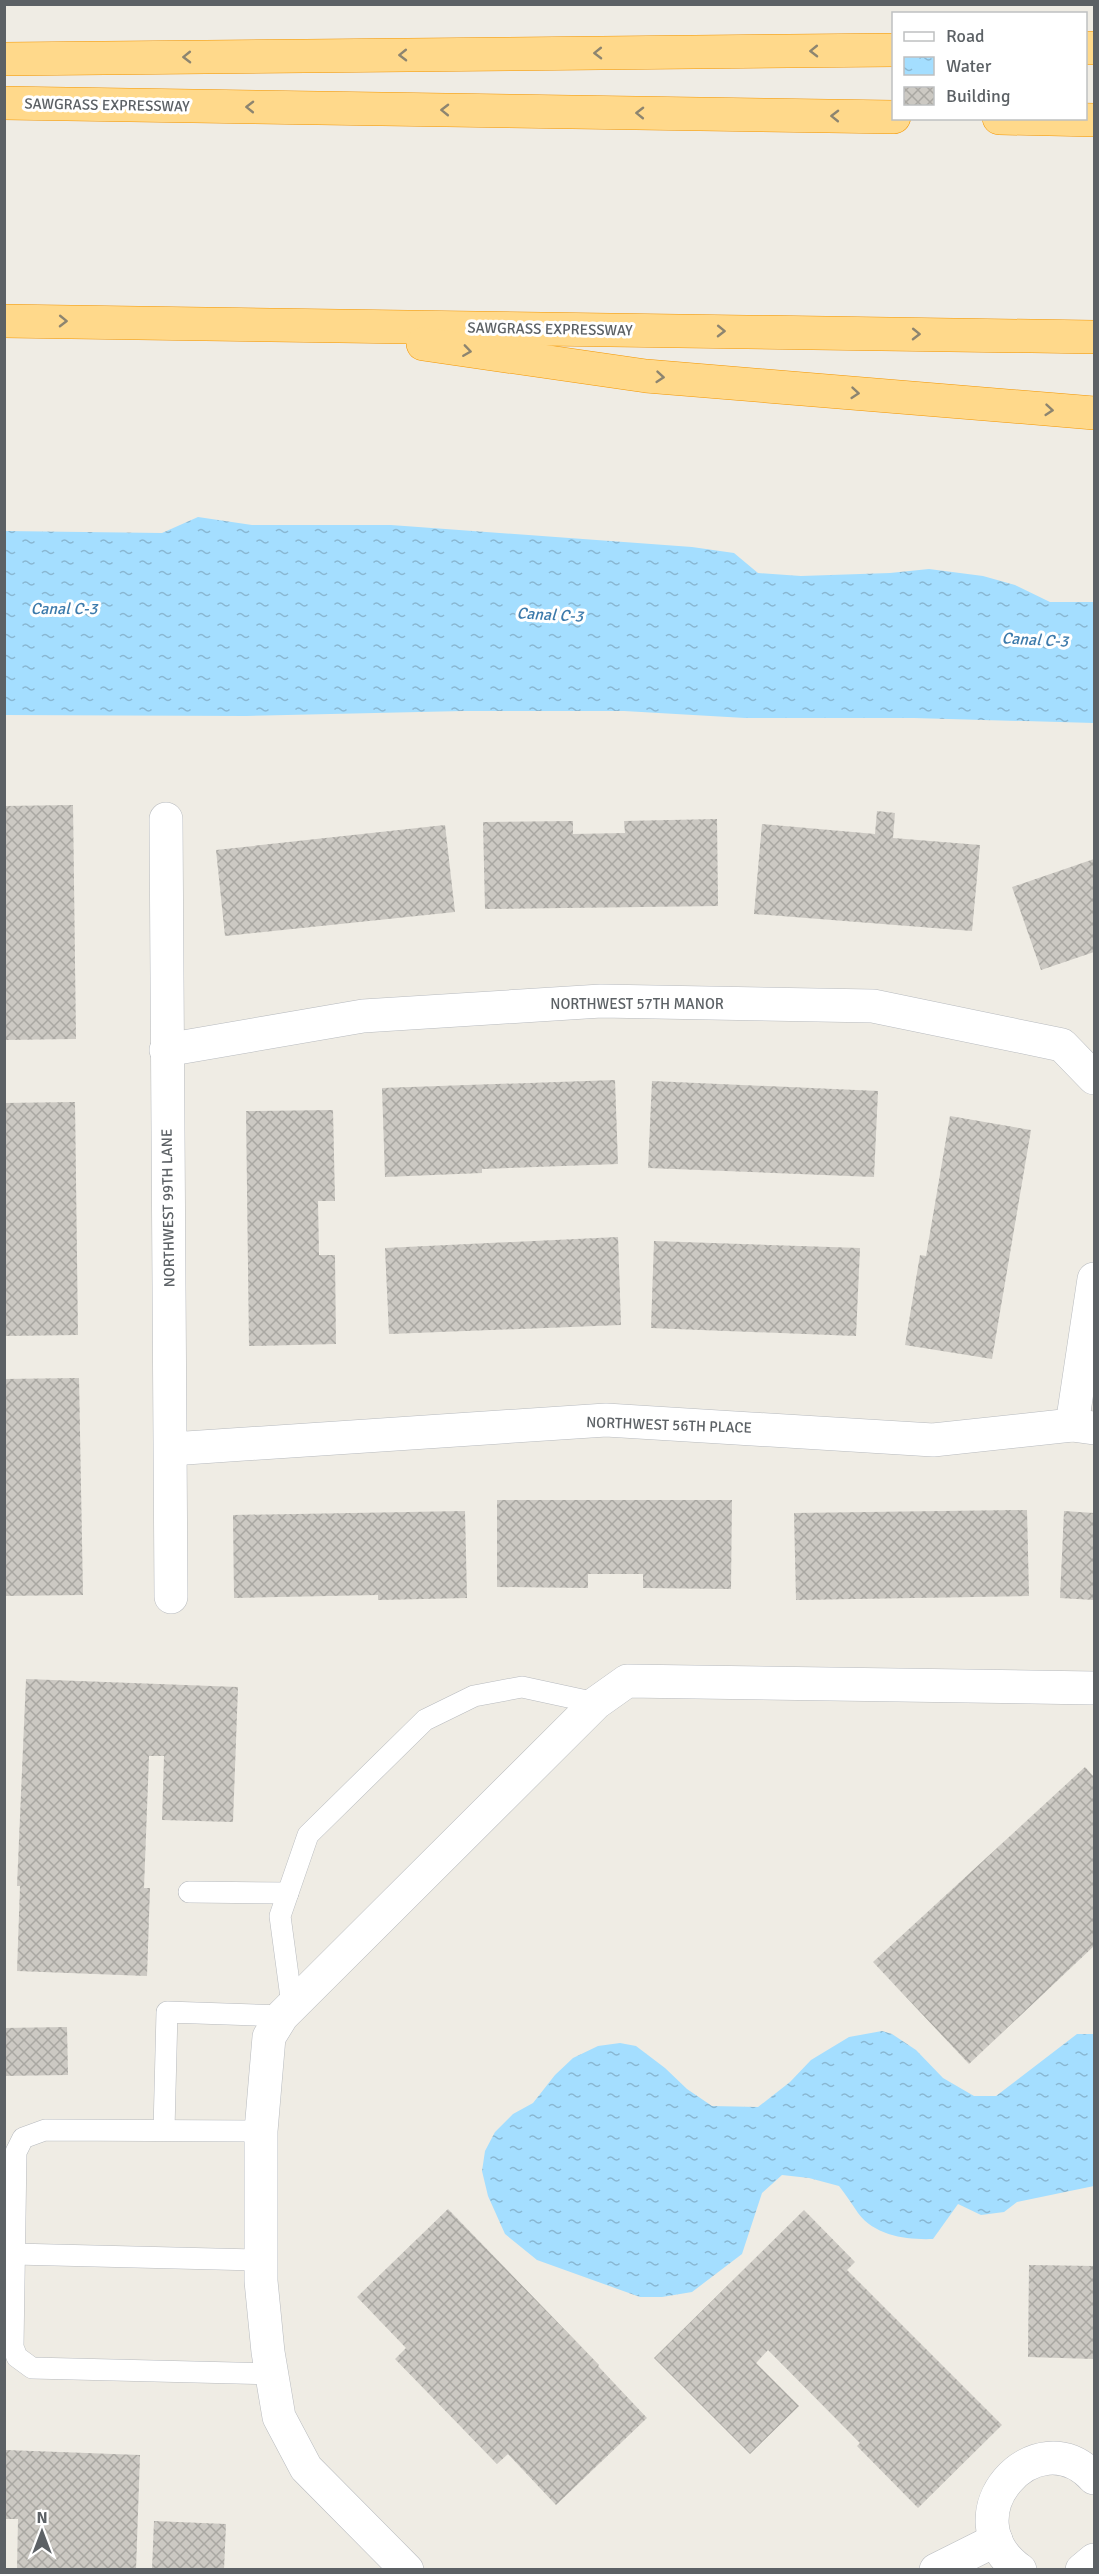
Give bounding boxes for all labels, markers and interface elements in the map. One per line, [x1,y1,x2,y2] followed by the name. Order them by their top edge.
[892,12,1087,120] legend
[946,25,985,47] text: Road
[810,44,819,57] one-way arrow
[594,47,603,59] one-way arrow
[399,49,408,61] one-way arrow
[183,51,192,63] one-way arrow
[946,55,992,77] text: Water
[946,85,1010,107] text: Building
[24,95,190,115] street label: SAWGRASS EXPRESSWAY
[246,101,255,113] one-way arrow
[441,104,450,116] one-way arrow
[636,107,645,119] one-way arrow
[831,110,840,122] one-way arrow
[58,315,67,328] one-way arrow
[467,319,633,339] street label: SAWGRASS EXPRESSWAY
[716,325,725,338] one-way arrow
[911,328,920,341] one-way arrow
[463,344,472,356] one-way arrow
[656,370,665,383] one-way arrow
[850,386,859,399] one-way arrow
[1044,403,1053,416] one-way arrow
[31,599,99,619] water label: Canal C-3
[516,603,585,627] water label: Canal C-3
[1001,628,1070,652] water label: Canal C-3
[550,995,724,1013] street label: NORTHWEST 57TH MANOR
[158,1128,178,1288] street label: NORTHWEST 99TH LANE
[586,1413,752,1437] street label: NORTHWEST 56TH PLACE
[12,2502,72,2562] north arrow
[36,2508,48,2528] text: N

